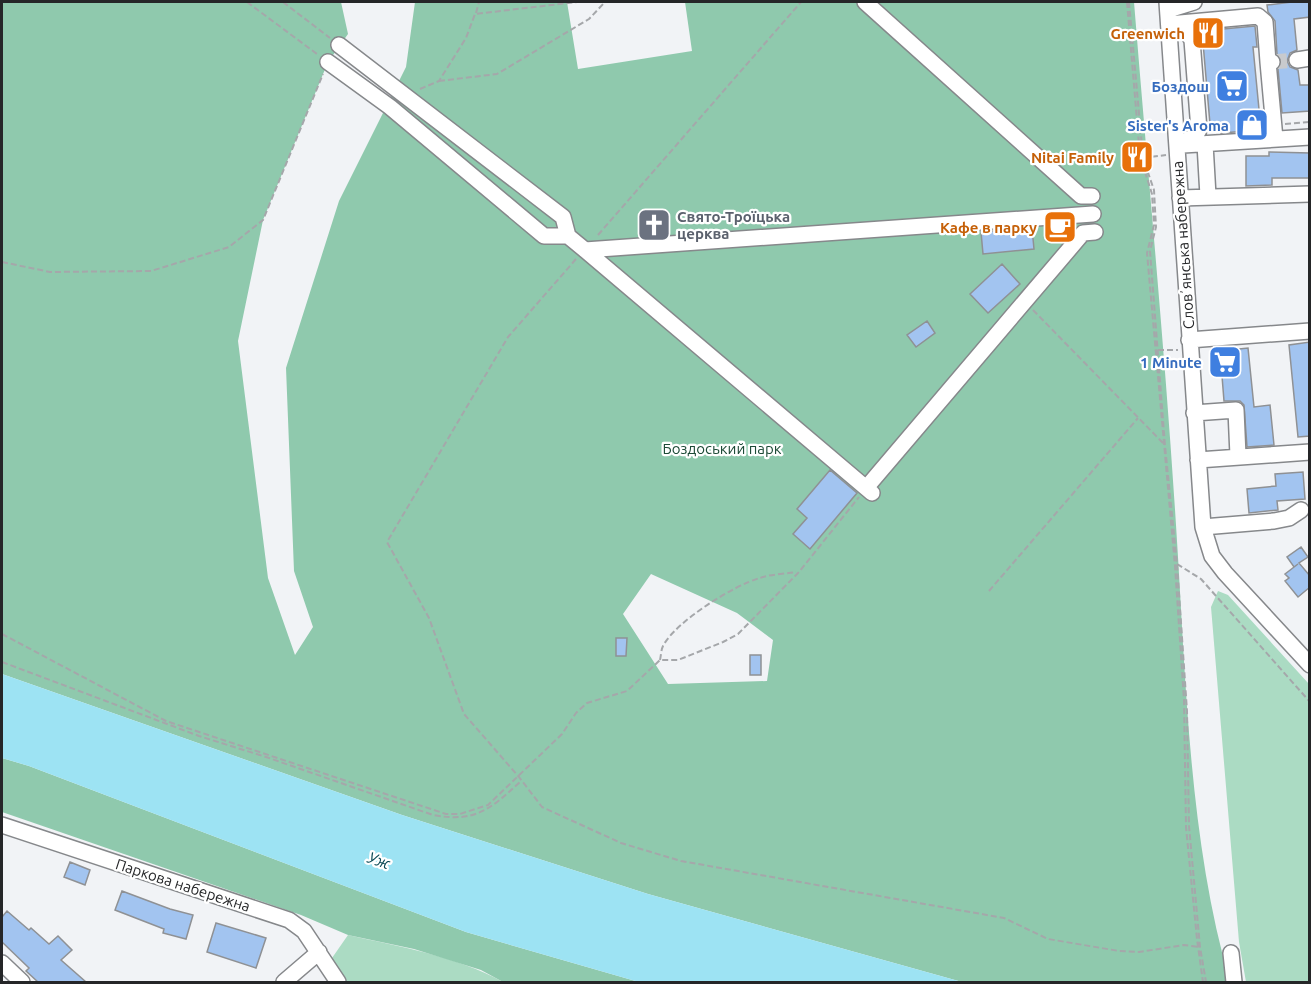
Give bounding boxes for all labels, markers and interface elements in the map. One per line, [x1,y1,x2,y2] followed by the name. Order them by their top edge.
[1190,15,1226,51] restaurant icon: Greenwich
[1111,25,1185,42] place label: Greenwich
[1214,68,1250,104] supermarket icon: Боздош
[1151,78,1209,95] place label: Боздош
[1234,107,1270,143] shop icon: Sister's Aroma
[1127,117,1229,134] place label: Sister's Aroma
[1119,139,1155,175] restaurant icon: Nitai Family
[1031,149,1114,166] place label: Nitai Family
[1169,160,1197,330] street label: Словʼянська набережна
[636,207,672,243] church icon: Свято-Троїцька церква
[677,208,790,242] place label: Свято-Троїцька церква
[1042,209,1078,245] cafe icon: Кафе в парку
[940,219,1037,236] place label: Кафе в парку
[1207,344,1243,380] supermarket icon: 1 Minute
[1140,354,1202,371] place label: 1 Minute
[662,440,782,457] park label: Боздоський парк
[365,848,393,872] water label: Уж
[113,855,253,915] street label: Паркова набережна

